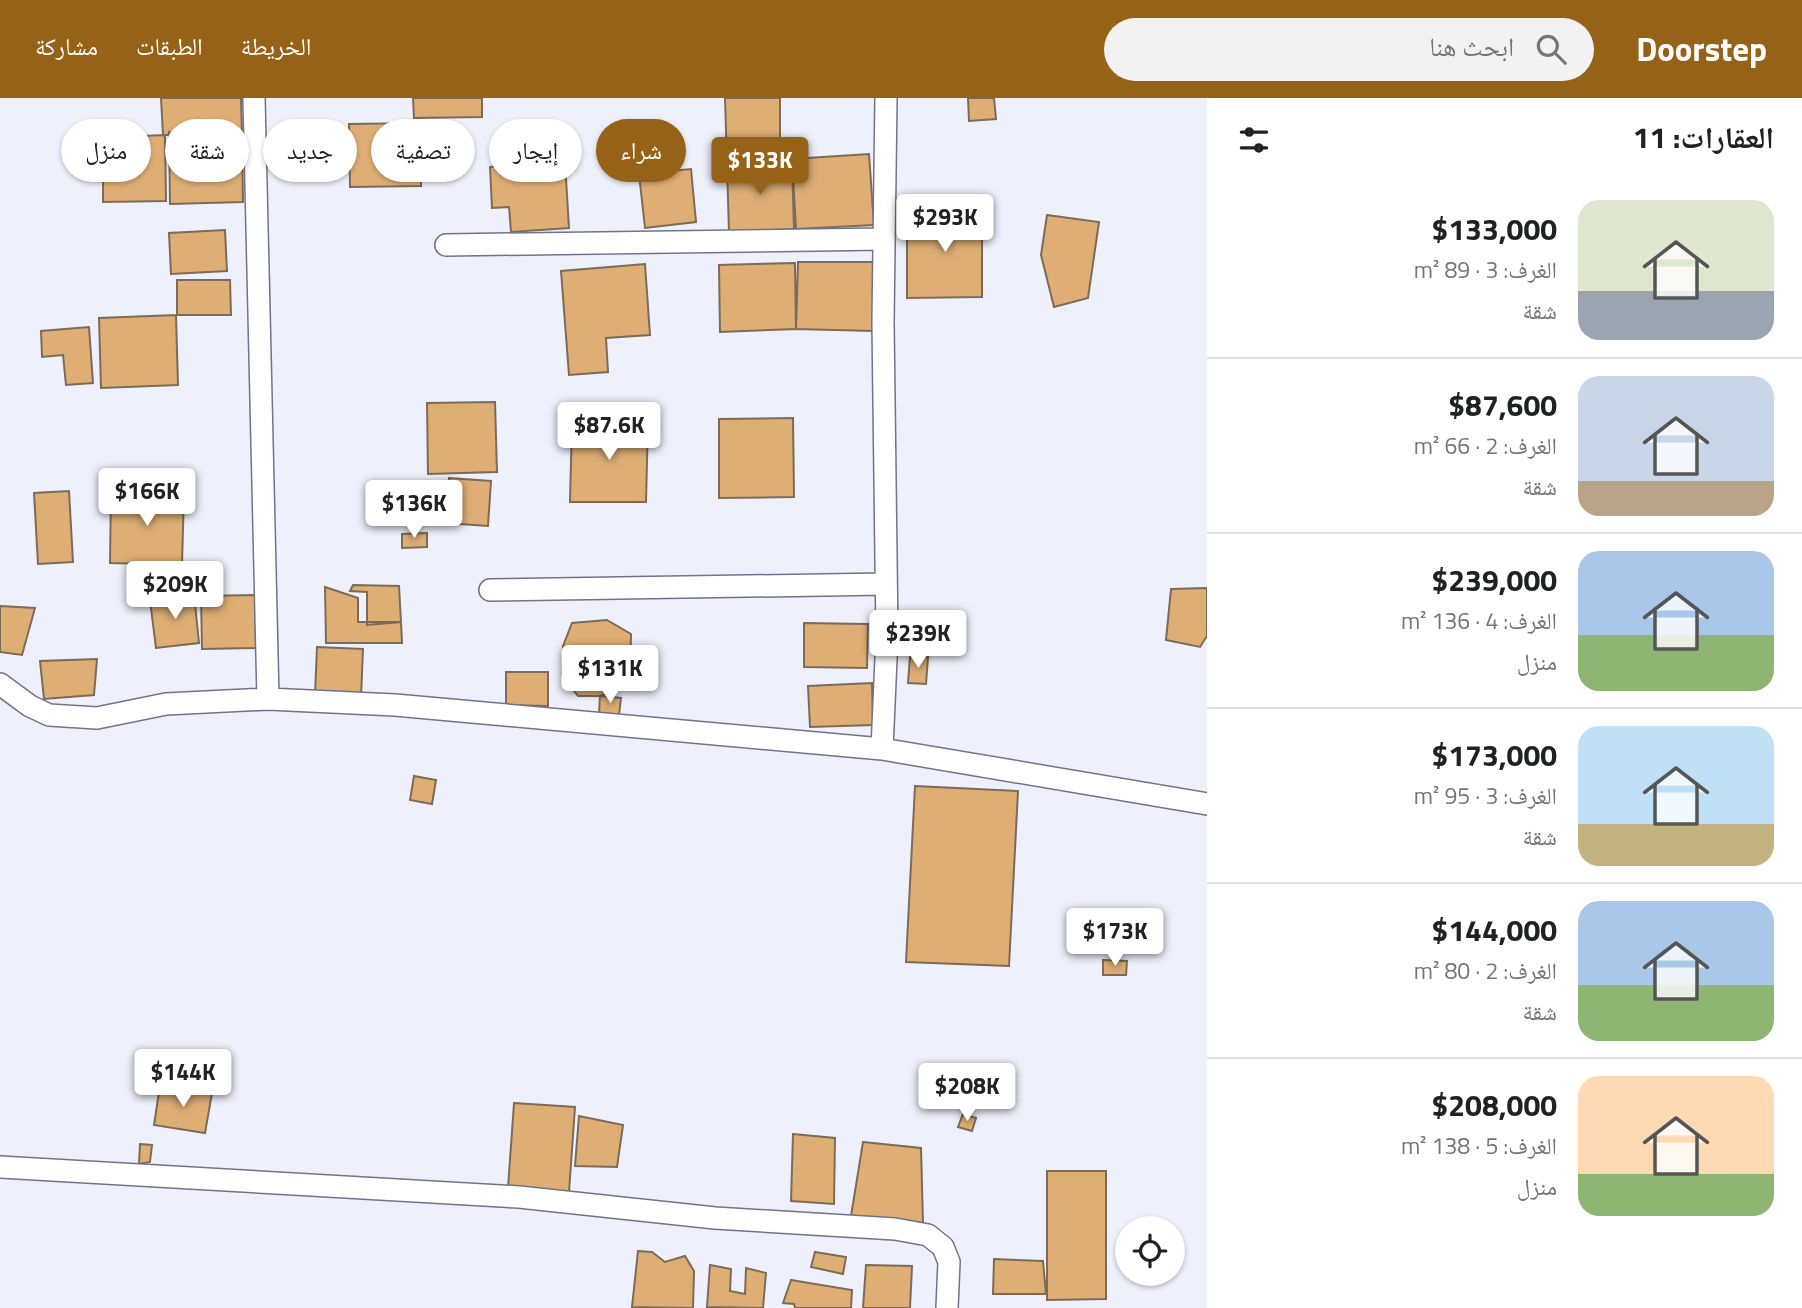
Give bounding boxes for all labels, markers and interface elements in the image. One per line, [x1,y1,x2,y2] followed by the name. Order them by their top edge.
[1104,18,1594,81] search box
[1636,24,1767,74] text: Doorstep
[1429,27,1514,66] text: ابحث هنا
[35,28,98,64] text: مشاركة
[136,28,203,64] text: الطبقات
[241,28,311,64] text: الخريطة
[1532,30,1570,68] icon: search
[1633,114,1774,160] text: العقارات: 11
[61,119,151,182] chip: منزل
[165,119,249,182] chip: شقة
[263,119,357,182] chip: جديد
[371,119,475,182] chip: تصفية
[489,119,582,182] chip: إيجار
[596,119,686,182] chip: شراء
[1235,121,1273,159] icon: filters
[711,138,809,197] pin: $133K
[727,142,793,177] text: $133K
[896,194,994,254] pin: $293K
[912,199,978,234] text: $293K
[1432,206,1557,252] text: $133,000
[1634,228,1718,312] icon: home
[1414,252,1557,287] text: الغرف: 3 · 89 m²
[1523,293,1557,328] text: شقة
[1448,382,1557,428] text: $87,600
[552,402,666,462] pin: $87.6K
[1634,404,1718,488] icon: home
[573,407,645,442] text: $87.6K
[1414,428,1557,463] text: الغرف: 2 · 66 m²
[98,468,196,528] pin: $166K
[1523,469,1557,504] text: شقة
[114,473,180,508] text: $166K
[365,480,463,540] pin: $136K
[381,485,447,520] text: $136K
[1432,557,1557,603] text: $239,000
[126,561,224,621] pin: $209K
[142,566,208,601] text: $209K
[1634,579,1718,663] icon: home
[1401,603,1557,638] text: الغرف: 4 · 136 m²
[869,610,967,670] pin: $239K
[885,615,951,650] text: $239K
[1517,644,1557,679] text: منزل
[561,646,659,705] pin: $131K
[577,650,643,685] text: $131K
[1432,732,1557,778] text: $173,000
[1634,754,1718,838] icon: home
[1414,778,1557,813] text: الغرف: 3 · 95 m²
[1523,819,1557,854] text: شقة
[1432,907,1557,953] text: $144,000
[1066,908,1164,968] pin: $173K
[1082,913,1148,948] text: $173K
[1634,929,1718,1013] icon: home
[1414,953,1557,988] text: الغرف: 2 · 80 m²
[1523,994,1557,1029] text: شقة
[134,1049,232,1109] pin: $144K
[150,1054,216,1089] text: $144K
[918,1063,1016,1123] pin: $208K
[934,1068,1000,1103] text: $208K
[1432,1082,1557,1128] text: $208,000
[1634,1104,1718,1188] icon: home
[1401,1128,1557,1163] text: الغرف: 5 · 138 m²
[1517,1169,1557,1204] text: منزل
[1115,1216,1185,1286] map controls
[1115,1216,1185,1286] button: locate

